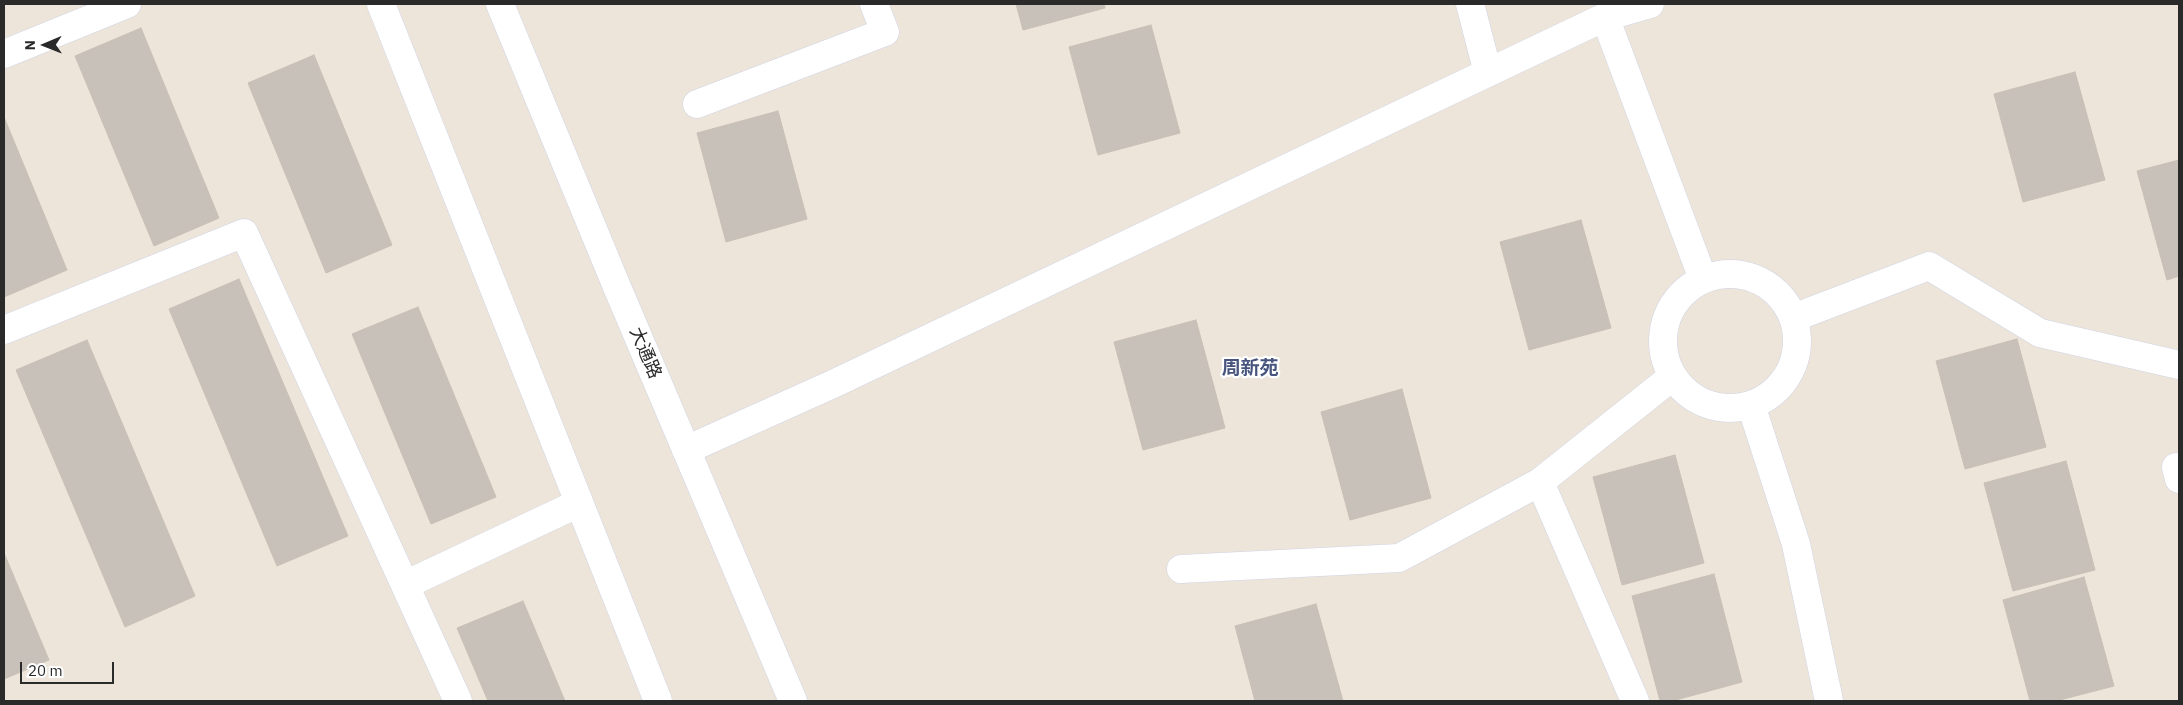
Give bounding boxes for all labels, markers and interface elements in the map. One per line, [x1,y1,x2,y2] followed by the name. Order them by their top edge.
[20,20,70,70] north arrow
[21,40,39,50] text: N
[625,324,665,382] street label: 大通路
[1222,358,1278,380] district label: 周新苑
[22,652,116,684] scale bar
[28,661,63,680] text: 20 m

